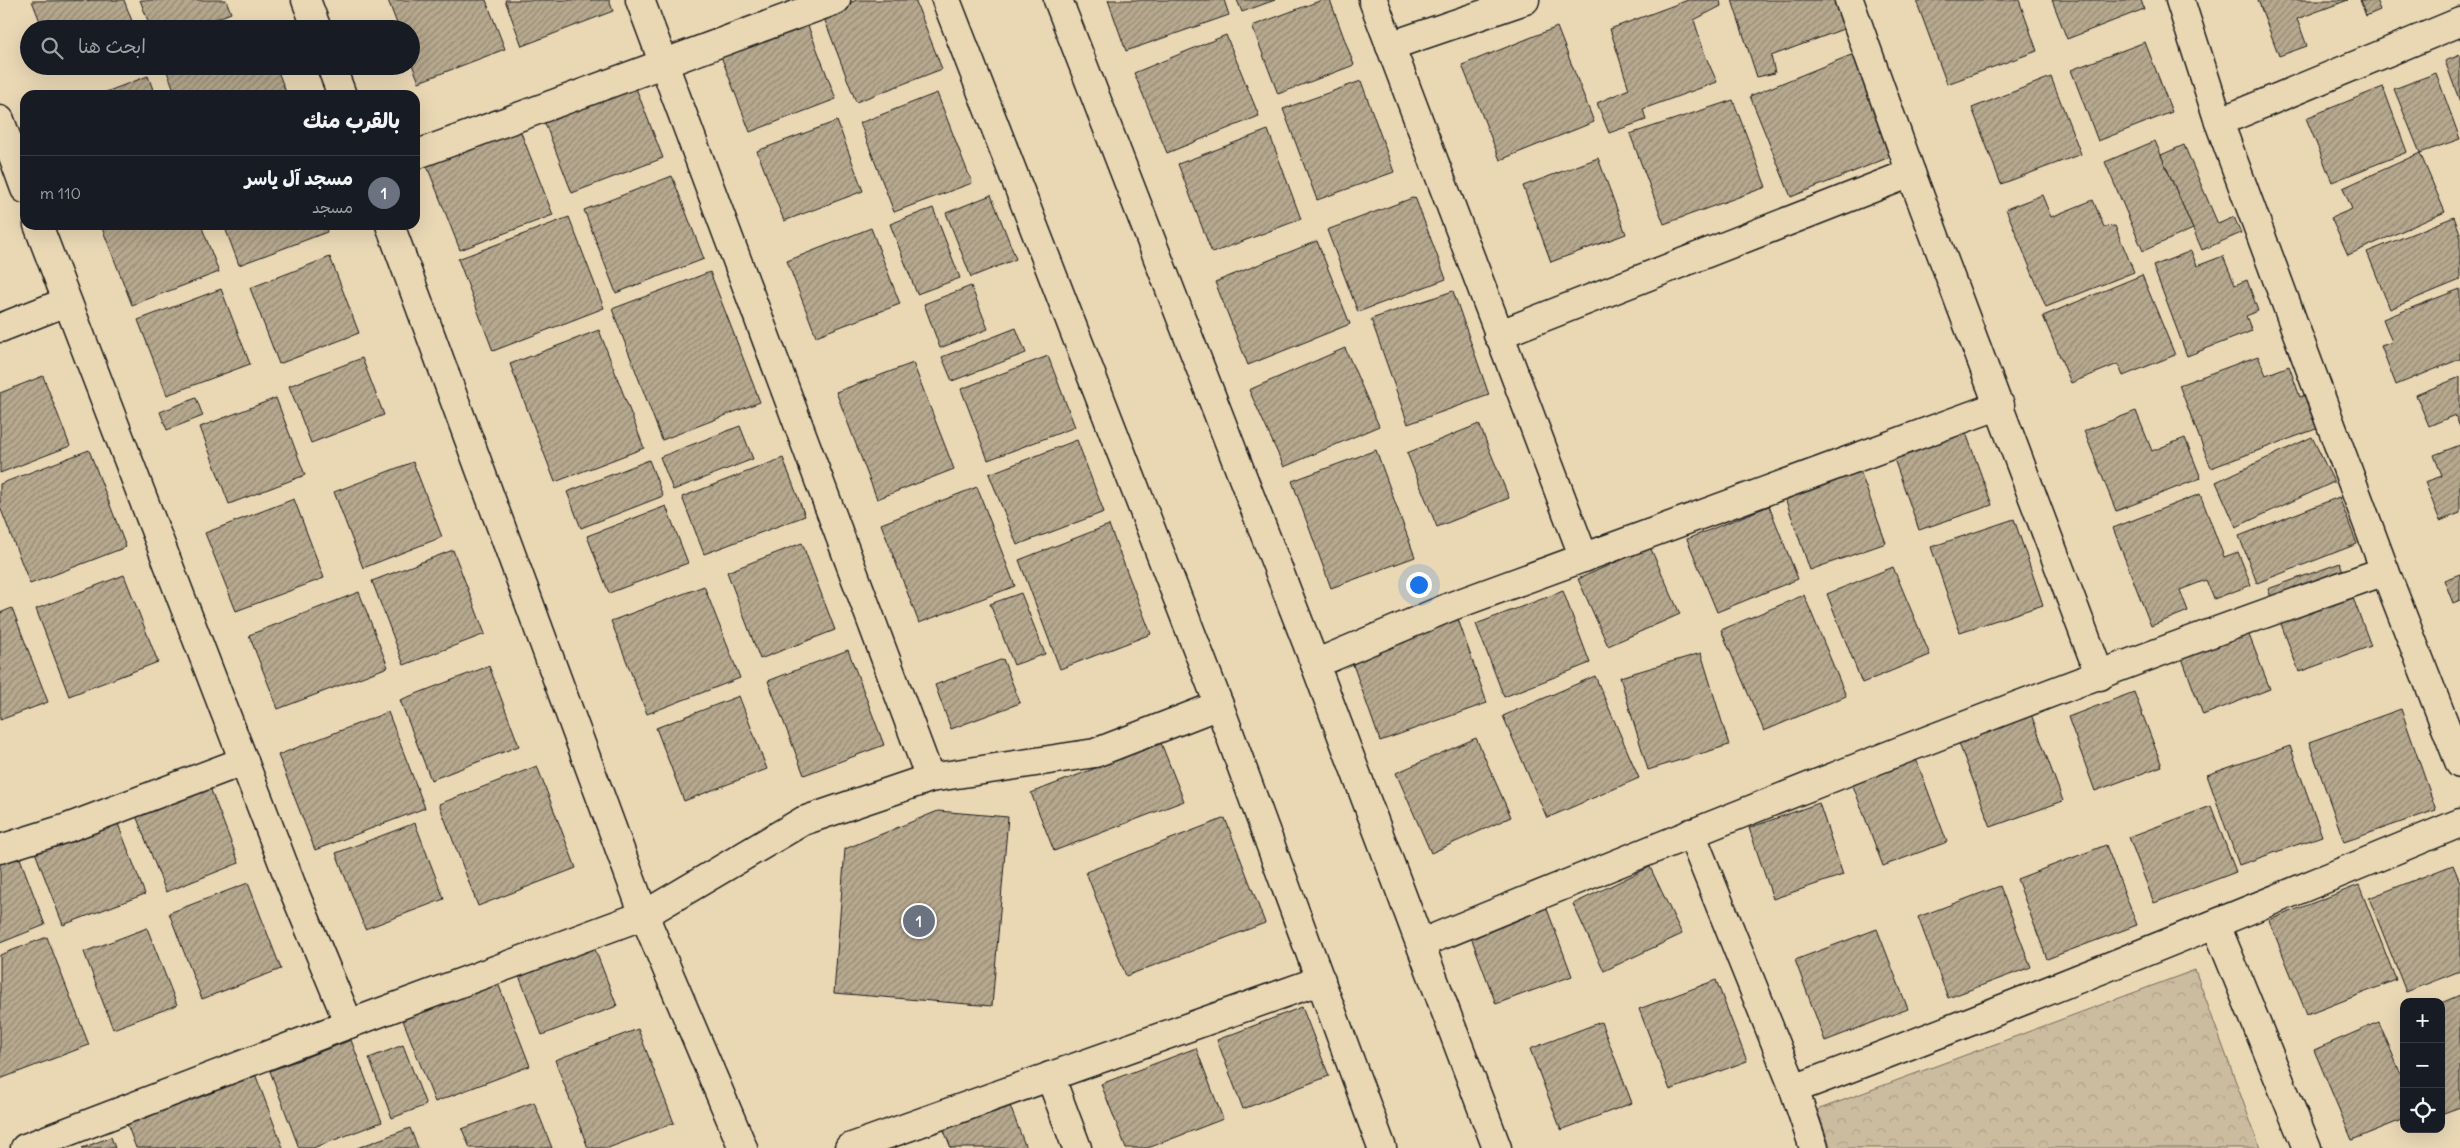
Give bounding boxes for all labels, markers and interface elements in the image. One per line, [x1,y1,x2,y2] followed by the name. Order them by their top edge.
[20,20,420,75] search box
[38,34,66,62] icon: search
[78,34,146,58] text: ابحث هنا
[303,107,400,134] text: بالقرب منك
[245,166,353,190] text: مسجد آل ياسر
[40,183,81,203] text: 110 m
[381,183,387,203] text: 1
[312,197,353,217] text: مسجد
[1406,572,1432,598] your location
[903,902,935,940] pin: 1
[2400,998,2445,1133] map controls
[2400,998,2445,1043] button: +
[2400,1043,2445,1088] button: −
[2400,1088,2445,1133] button: locate

